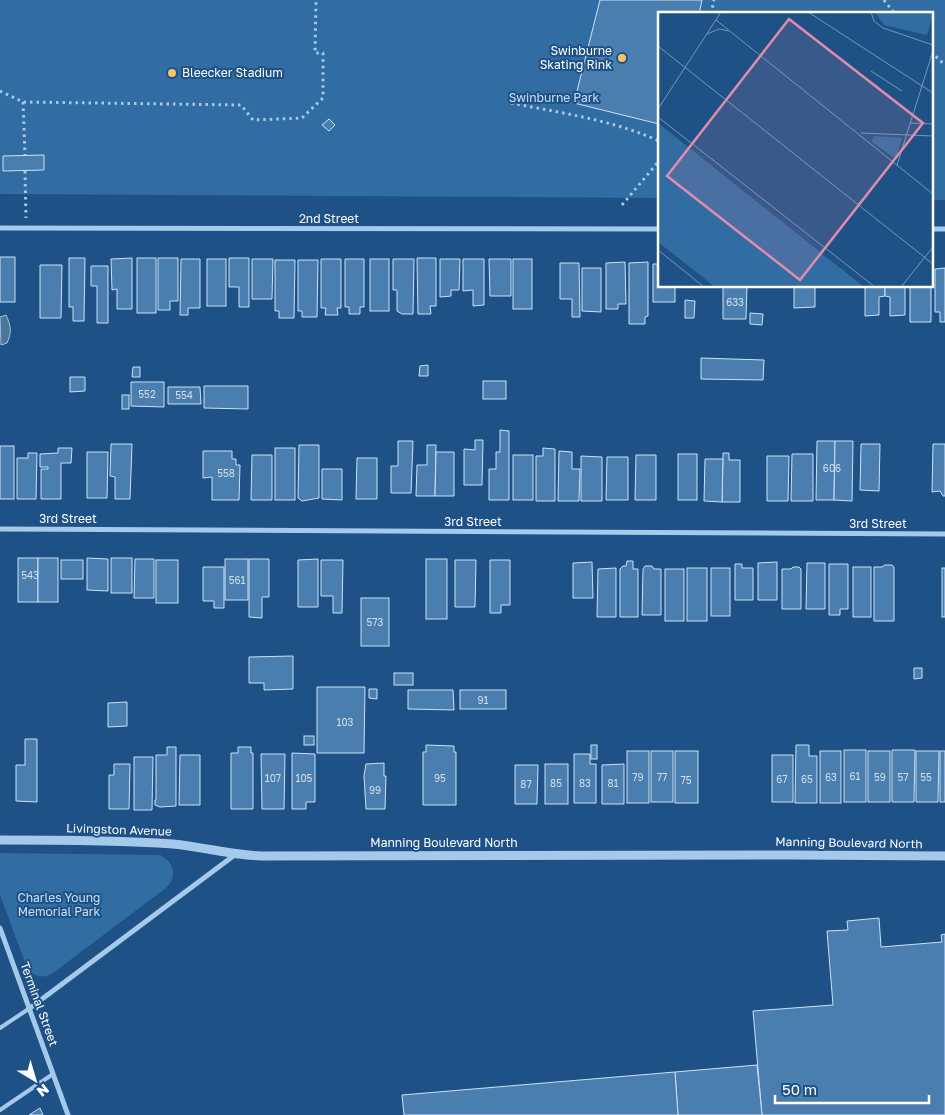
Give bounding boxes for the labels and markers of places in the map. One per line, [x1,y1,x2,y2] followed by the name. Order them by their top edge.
[540,43,612,72] place label: Swinburne Skating Rink
[616,52,628,64] marker: Swinburne Skating Rink
[182,65,283,80] place label: Bleecker Stadium
[166,67,178,79] marker: Bleecker Stadium

